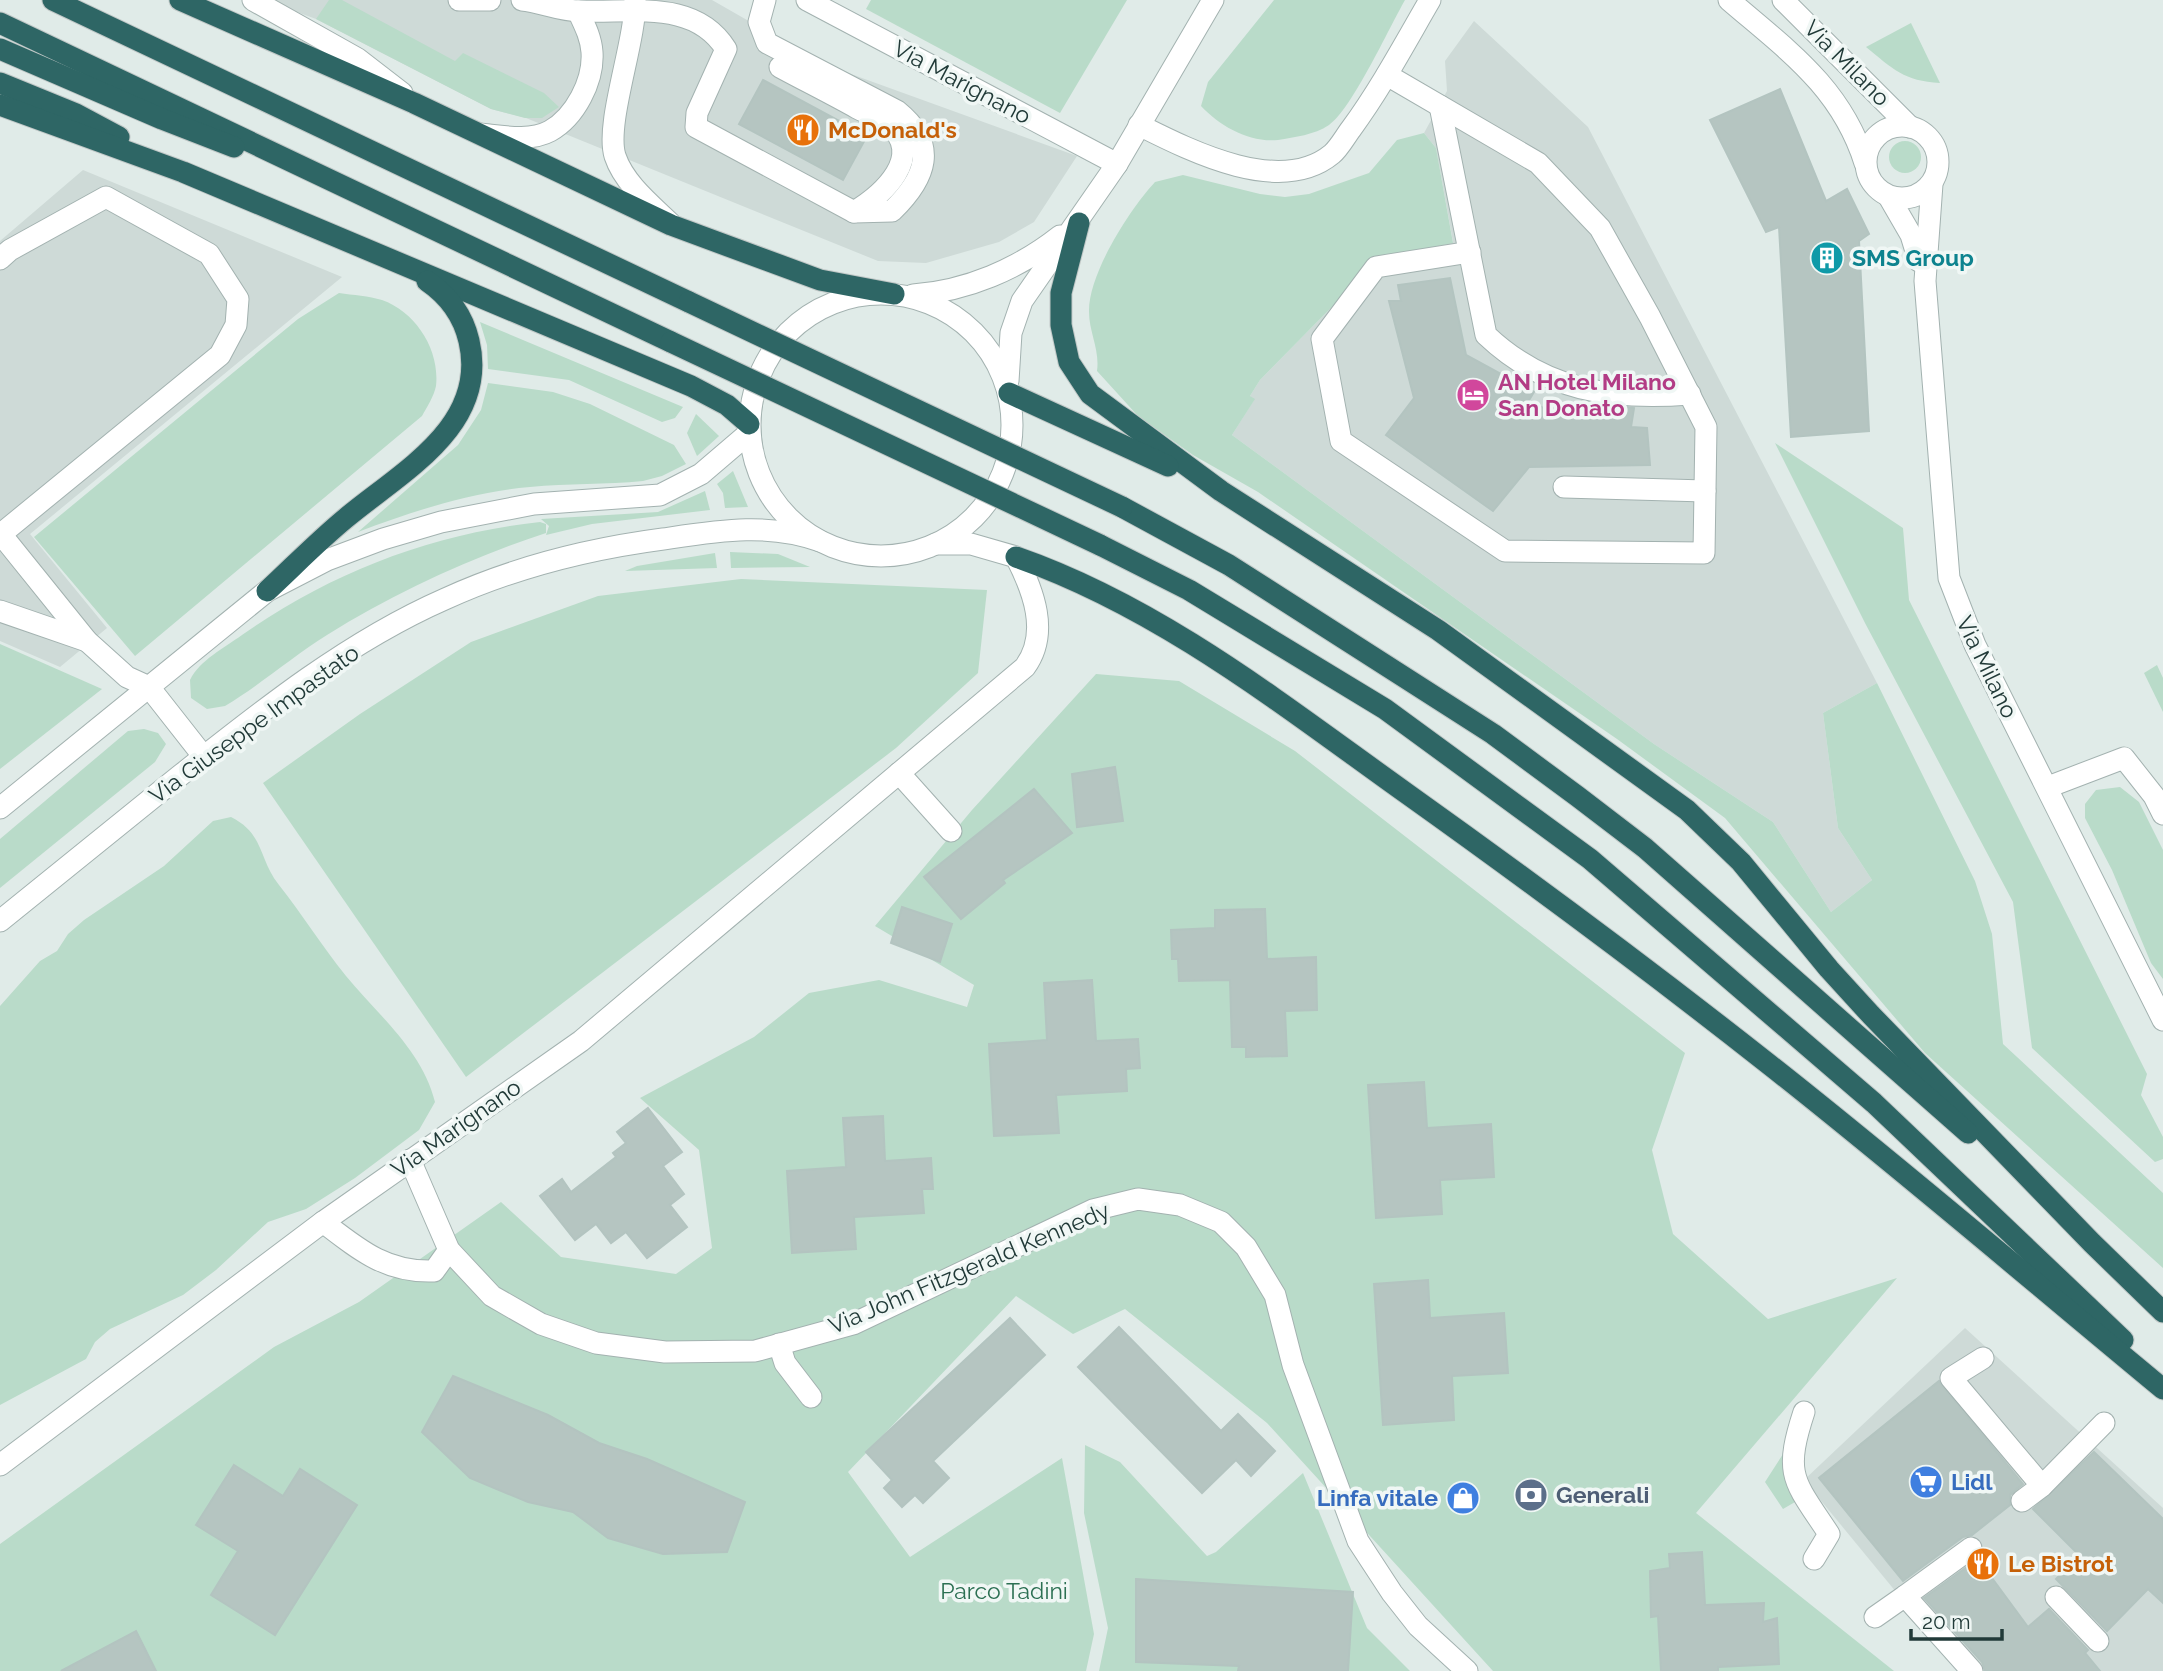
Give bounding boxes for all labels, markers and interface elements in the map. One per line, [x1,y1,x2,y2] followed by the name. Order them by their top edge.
[1799,14,1896,111] street label: Via Milano
[889,34,1036,129] street label: Via Marignano
[784,111,822,149] restaurant icon: McDonald's
[828,116,957,143] place label: McDonald's
[1808,239,1846,277] building icon: SMS Group
[1852,244,1974,271] place label: SMS Group
[1498,368,1676,421] place label: AN Hotel Milano San Donato
[1454,376,1492,414] hotel icon: AN Hotel Milano San Donato
[1951,611,2024,722] street label: Via Milano
[144,638,364,809] street label: Via Giuseppe Impastato
[386,1073,526,1182] street label: Via Marignano
[824,1196,1113,1339] street label: Via John Fitzgerald Kennedy
[1907,1463,1945,1501] supermarket icon: Lidl
[1951,1468,1993,1495] place label: Lidl
[1512,1476,1550,1514] bank icon: Generali
[1444,1479,1482,1517] shop icon: Linfa vitale
[1556,1481,1649,1508] place label: Generali
[1317,1484,1438,1511] place label: Linfa vitale
[1964,1545,2002,1583] restaurant icon: Le Bistrot
[2008,1550,2114,1577] place label: Le Bistrot
[940,1577,1068,1604] park label: Parco Tadini
[1911,1598,2002,1642] scale bar
[1922,1609,1970,1634] text: 20 m

